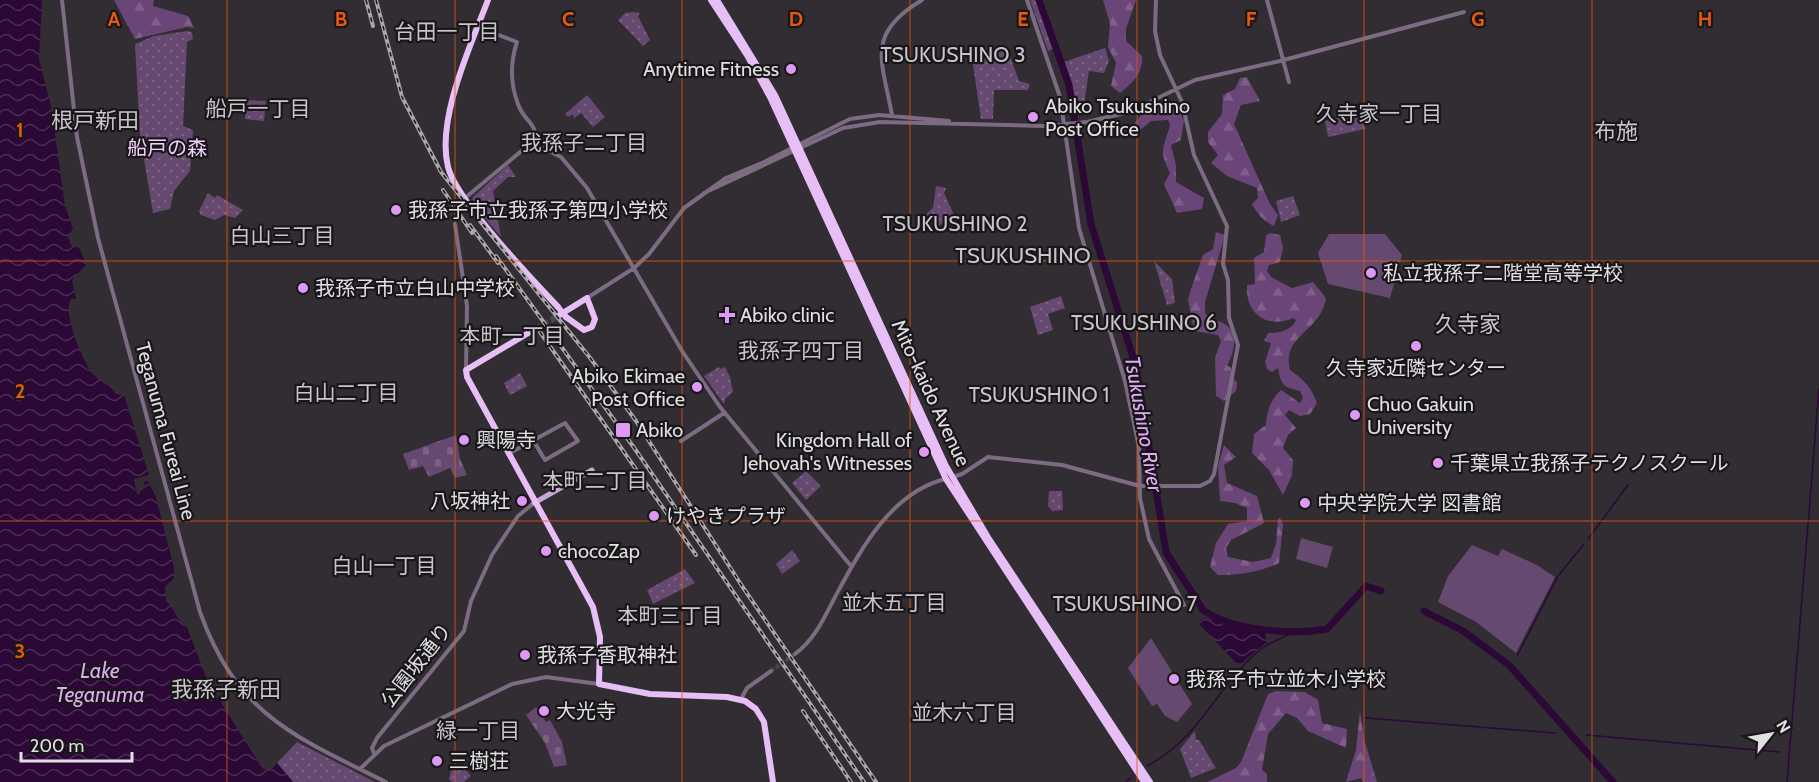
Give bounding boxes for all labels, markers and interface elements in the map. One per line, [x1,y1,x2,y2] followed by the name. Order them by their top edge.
[108,7,121,31] text: A
[335,7,347,31] text: B
[562,7,574,31] text: C
[789,7,803,31] text: D
[1017,7,1029,31] text: E
[1246,7,1257,31] text: F
[1471,7,1485,31] text: G
[1698,7,1712,31] text: H
[395,19,500,44] district label: 台田一丁目
[880,42,1026,67] district label: TSUKUSHINO 3
[643,57,779,81] place label: Anytime Fitness
[784,62,798,76] marker: Anytime Fitness
[1045,94,1190,141] place label: Abiko Tsukushino Post Office
[206,96,311,121] district label: 船戸一丁目
[1316,101,1442,126] district label: 久寺家一丁目
[51,107,139,134] district label: 根戸新田
[1026,110,1040,124] marker: Abiko Tsukushino Post Office
[16,118,24,142] text: 1
[1594,118,1638,145] district label: 布施
[521,130,647,155] district label: 我孫子二丁目
[127,136,207,160] park label: 船戸の森
[408,198,668,222] place label: 我孫子市立我孫子第四小学校
[389,203,403,217] marker: 我孫子市立我孫子第四小学校
[883,211,1027,236] district label: TSUKUSHINO 2
[230,223,335,248] district label: 白山三丁目
[955,242,1091,269] district label: TSUKUSHINO
[1383,261,1623,285] place label: 私立我孫子二階堂高等学校
[1364,266,1378,280] marker: 私立我孫子二階堂高等学校
[315,276,515,300] place label: 我孫子市立白山中学校
[296,281,310,295] marker: 我孫子市立白山中学校
[740,303,834,327] place label: Abiko clinic
[718,306,736,324] marker: Abiko clinic
[1071,310,1217,335] district label: TSUKUSHINO 6
[1435,311,1501,338] district label: 久寺家
[886,316,976,470] street label: Mito-kaido Avenue
[460,323,565,348] district label: 本町一丁目
[738,338,864,363] district label: 我孫子四丁目
[1409,339,1423,353] marker: 久寺家近隣センター
[131,340,201,522] street label: Teganuma Fureai Line
[1120,354,1169,496] water label: Tsukushino River
[1326,356,1506,380] place label: 久寺家近隣センター
[572,364,685,411] place label: Abiko Ekimae Post Office
[15,379,25,403] text: 2
[294,380,399,405] district label: 白山二丁目
[690,380,704,394] marker: Abiko Ekimae Post Office
[969,382,1109,407] district label: TSUKUSHINO 1
[1367,392,1474,439] place label: Chuo Gakuin University
[1348,408,1362,422] marker: Chuo Gakuin University
[636,418,683,442] place label: Abiko
[614,421,632,439] marker: Abiko
[476,428,536,452] place label: 興陽寺
[742,428,912,475] place label: Kingdom Hall of Jehovah's Witnesses
[457,433,471,447] marker: 興陽寺
[917,445,931,459] marker: Kingdom Hall of Jehovah's Witnesses
[1450,451,1729,475] place label: 千葉県立我孫子テクノスクール
[1431,456,1445,470] marker: 千葉県立我孫子テクノスクール
[543,468,648,493] district label: 本町二丁目
[430,489,510,513] place label: 八坂神社
[1317,491,1502,515] place label: 中央学院大学 図書館
[515,494,529,508] marker: 八坂神社
[1298,496,1312,510] marker: 中央学院大学 図書館
[666,504,786,528] place label: けやきプラザ
[647,509,661,523] marker: けやきプラザ
[558,539,640,563] place label: chocoZap
[539,544,553,558] marker: chocoZap
[332,553,437,578] district label: 白山一丁目
[842,590,947,615] district label: 並木五丁目
[1053,591,1198,616] district label: TSUKUSHINO 7
[618,603,723,628] district label: 本町三丁目
[376,618,456,712] street label: 公園坂通り
[15,639,25,663] text: 3
[537,643,677,667] place label: 我孫子香取神社
[518,648,532,662] marker: 我孫子香取神社
[55,658,145,707] water label: Lake Teganuma
[1186,667,1386,691] place label: 我孫子市立並木小学校
[1167,672,1181,686] marker: 我孫子市立並木小学校
[171,676,281,703] district label: 我孫子新田
[556,699,616,723] place label: 大光寺
[912,700,1017,725] district label: 並木六丁目
[537,704,551,718] marker: 大光寺
[1741,704,1801,764] north arrow
[1772,717,1794,736] text: N
[436,718,520,743] district label: 緑一丁目
[21,725,132,763] scale bar
[30,735,84,757] text: 200 m
[449,749,509,773] place label: 三樹荘
[430,754,444,768] marker: 三樹荘

